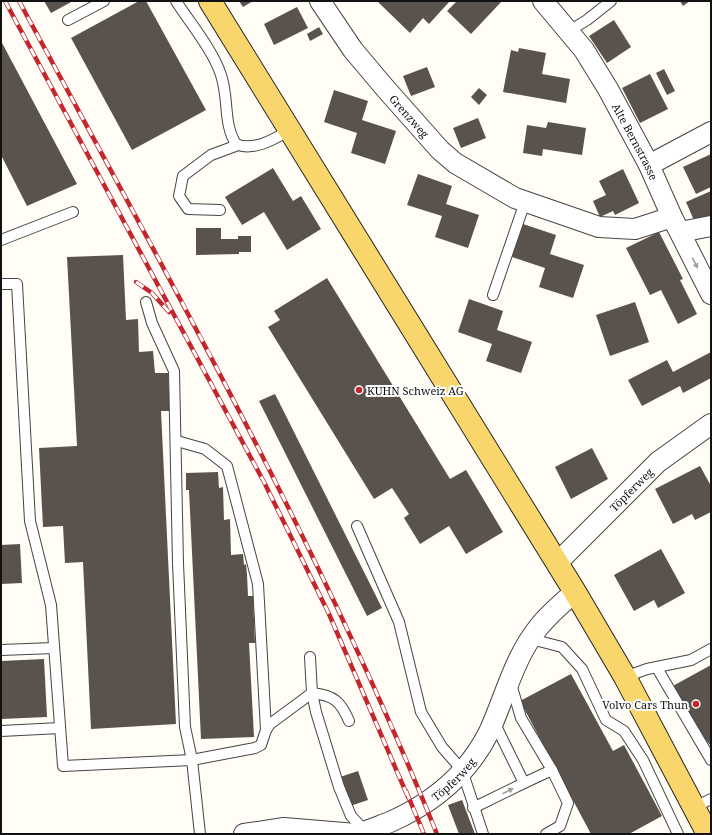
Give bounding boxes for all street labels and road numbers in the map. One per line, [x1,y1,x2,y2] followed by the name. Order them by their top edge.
[387,91,433,141] street label: Grenzweg
[609,100,662,182] street label: Alte Bernstrasse
[606,464,656,514] street label: Töpferweg
[428,754,479,804] street label: Töpferweg

